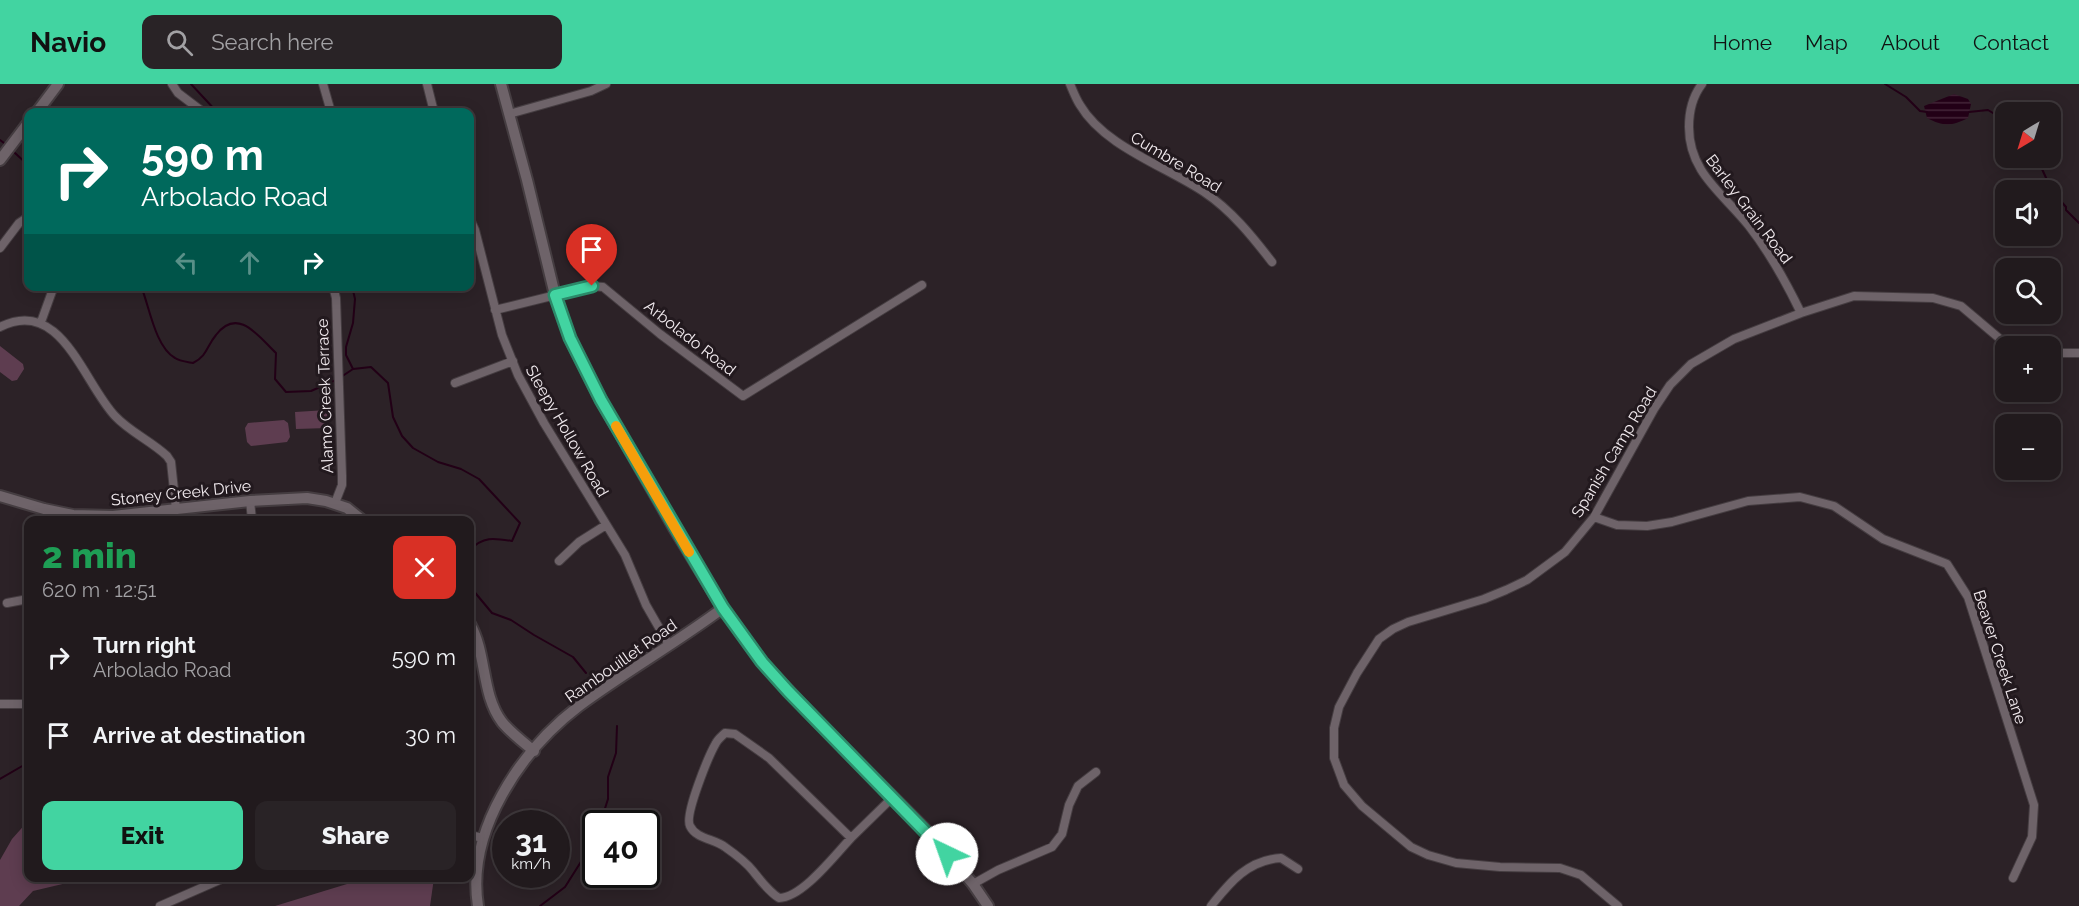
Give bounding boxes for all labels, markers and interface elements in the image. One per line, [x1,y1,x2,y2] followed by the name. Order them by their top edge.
[142,15,562,69] search box
[30,26,106,59] text: Navio
[163,26,196,59] icon: search
[211,29,333,55] text: Search here
[1713,30,1772,55] text: Home
[1805,30,1848,55] text: Map
[1881,30,1940,55] text: About
[1973,30,2049,55] text: Contact
[1995,102,2061,168] north arrow
[1995,102,2061,480] map controls
[1127,128,1225,197] street label: Cumbre Road
[141,131,264,180] text: 590 m
[42,132,120,210] icon: right
[1702,151,1796,267] street label: Barley Grain Road
[1995,180,2061,246] button: sound
[141,181,328,212] text: Arbolado Road
[566,224,617,286] pin
[575,233,608,266] icon: arrive
[170,246,203,279] icon: left
[233,246,266,279] icon: ahead
[296,246,329,279] icon: right
[1995,258,2061,324] button: search
[640,296,740,380] street label: Arbolado Road
[313,318,337,474] street label: Alamo Creek Terrace
[1995,336,2061,402] button: +
[522,362,612,500] street label: Sleepy Hollow Road
[1567,383,1661,521] street label: Spanish Camp Road
[1995,414,2061,480] button: −
[110,476,252,510] street label: Stoney Creek Drive
[42,534,137,576] text: 2 min
[393,536,456,599] button: close
[42,578,156,602] text: 620 m · 12:51
[1969,588,2031,726] street label: Beaver Creek Lane
[561,615,681,707] street label: Rambouillet Road
[93,632,196,658] text: Turn right
[42,641,75,674] icon: right
[392,644,456,670] text: 590 m
[93,658,232,682] text: Arbolado Road
[42,719,75,752] icon: arrive
[93,722,306,748] text: Arrive at destination
[405,722,456,748] text: 30 m
[42,801,243,870] button: Exit
[255,801,456,870] button: Share
[582,810,660,888] speed limit sign: 40
[915,822,979,886] position arrow
[515,824,547,859] text: 31
[511,855,551,873] text: km/h

